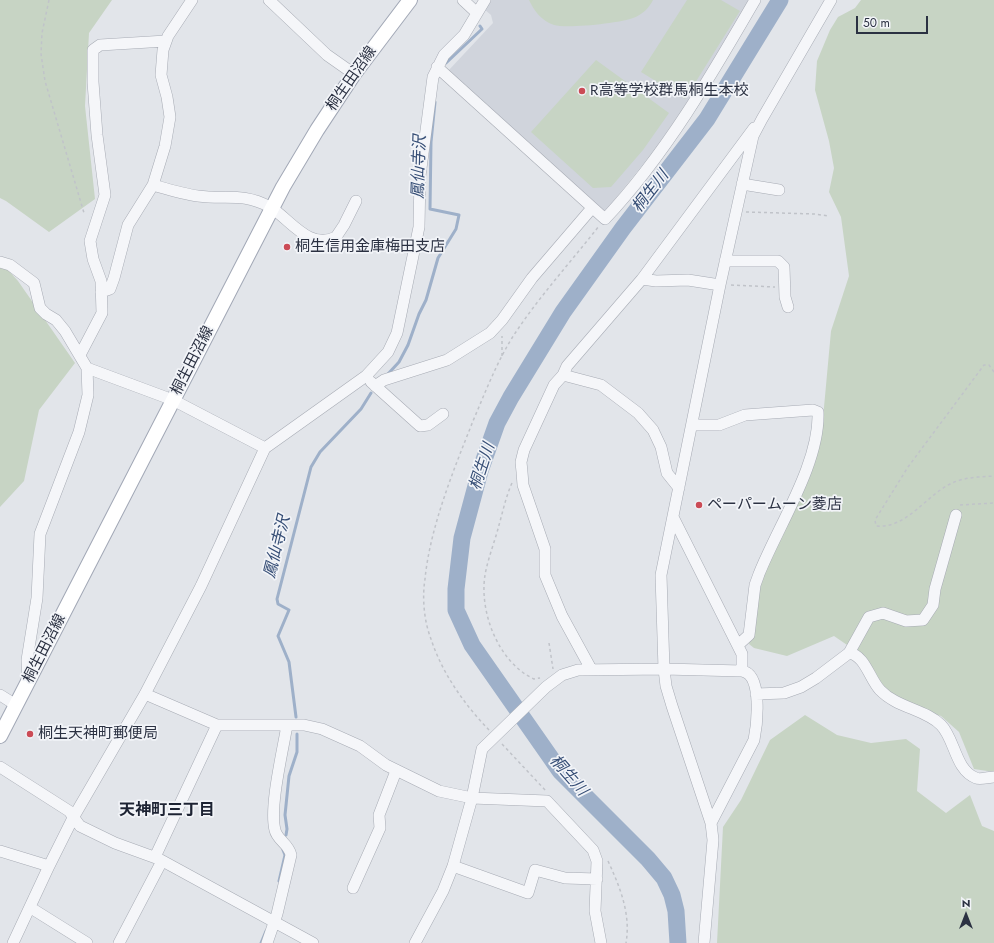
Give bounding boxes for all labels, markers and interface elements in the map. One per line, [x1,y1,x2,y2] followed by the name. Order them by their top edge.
[858,8,930,34] scale bar
[863,14,890,32] text: 50 m
[323,43,381,115] street label: 桐生田沼線
[590,82,748,100] place label: R高等学校群馬桐生本校
[577,86,587,96] marker: R高等学校群馬桐生本校
[409,135,431,199] water label: 鳳仙寺沢
[629,167,673,217] water label: 桐生川
[295,238,445,256] place label: 桐生信用金庫梅田支店
[282,242,292,252] marker: 桐生信用金庫梅田支店
[168,324,218,398] street label: 桐生田沼線
[466,441,500,493] water label: 桐生川
[707,496,842,514] place label: ペーパームーン菱店
[694,500,704,510] marker: ペーパームーン菱店
[261,514,295,580] water label: 鳳仙寺沢
[20,612,70,686] street label: 桐生田沼線
[38,725,158,743] place label: 桐生天神町郵便局
[25,729,35,739] marker: 桐生天神町郵便局
[545,752,591,800] water label: 桐生川
[119,801,215,821] district label: 天神町三丁目
[946,895,986,935] north arrow
[962,895,970,911] text: N

